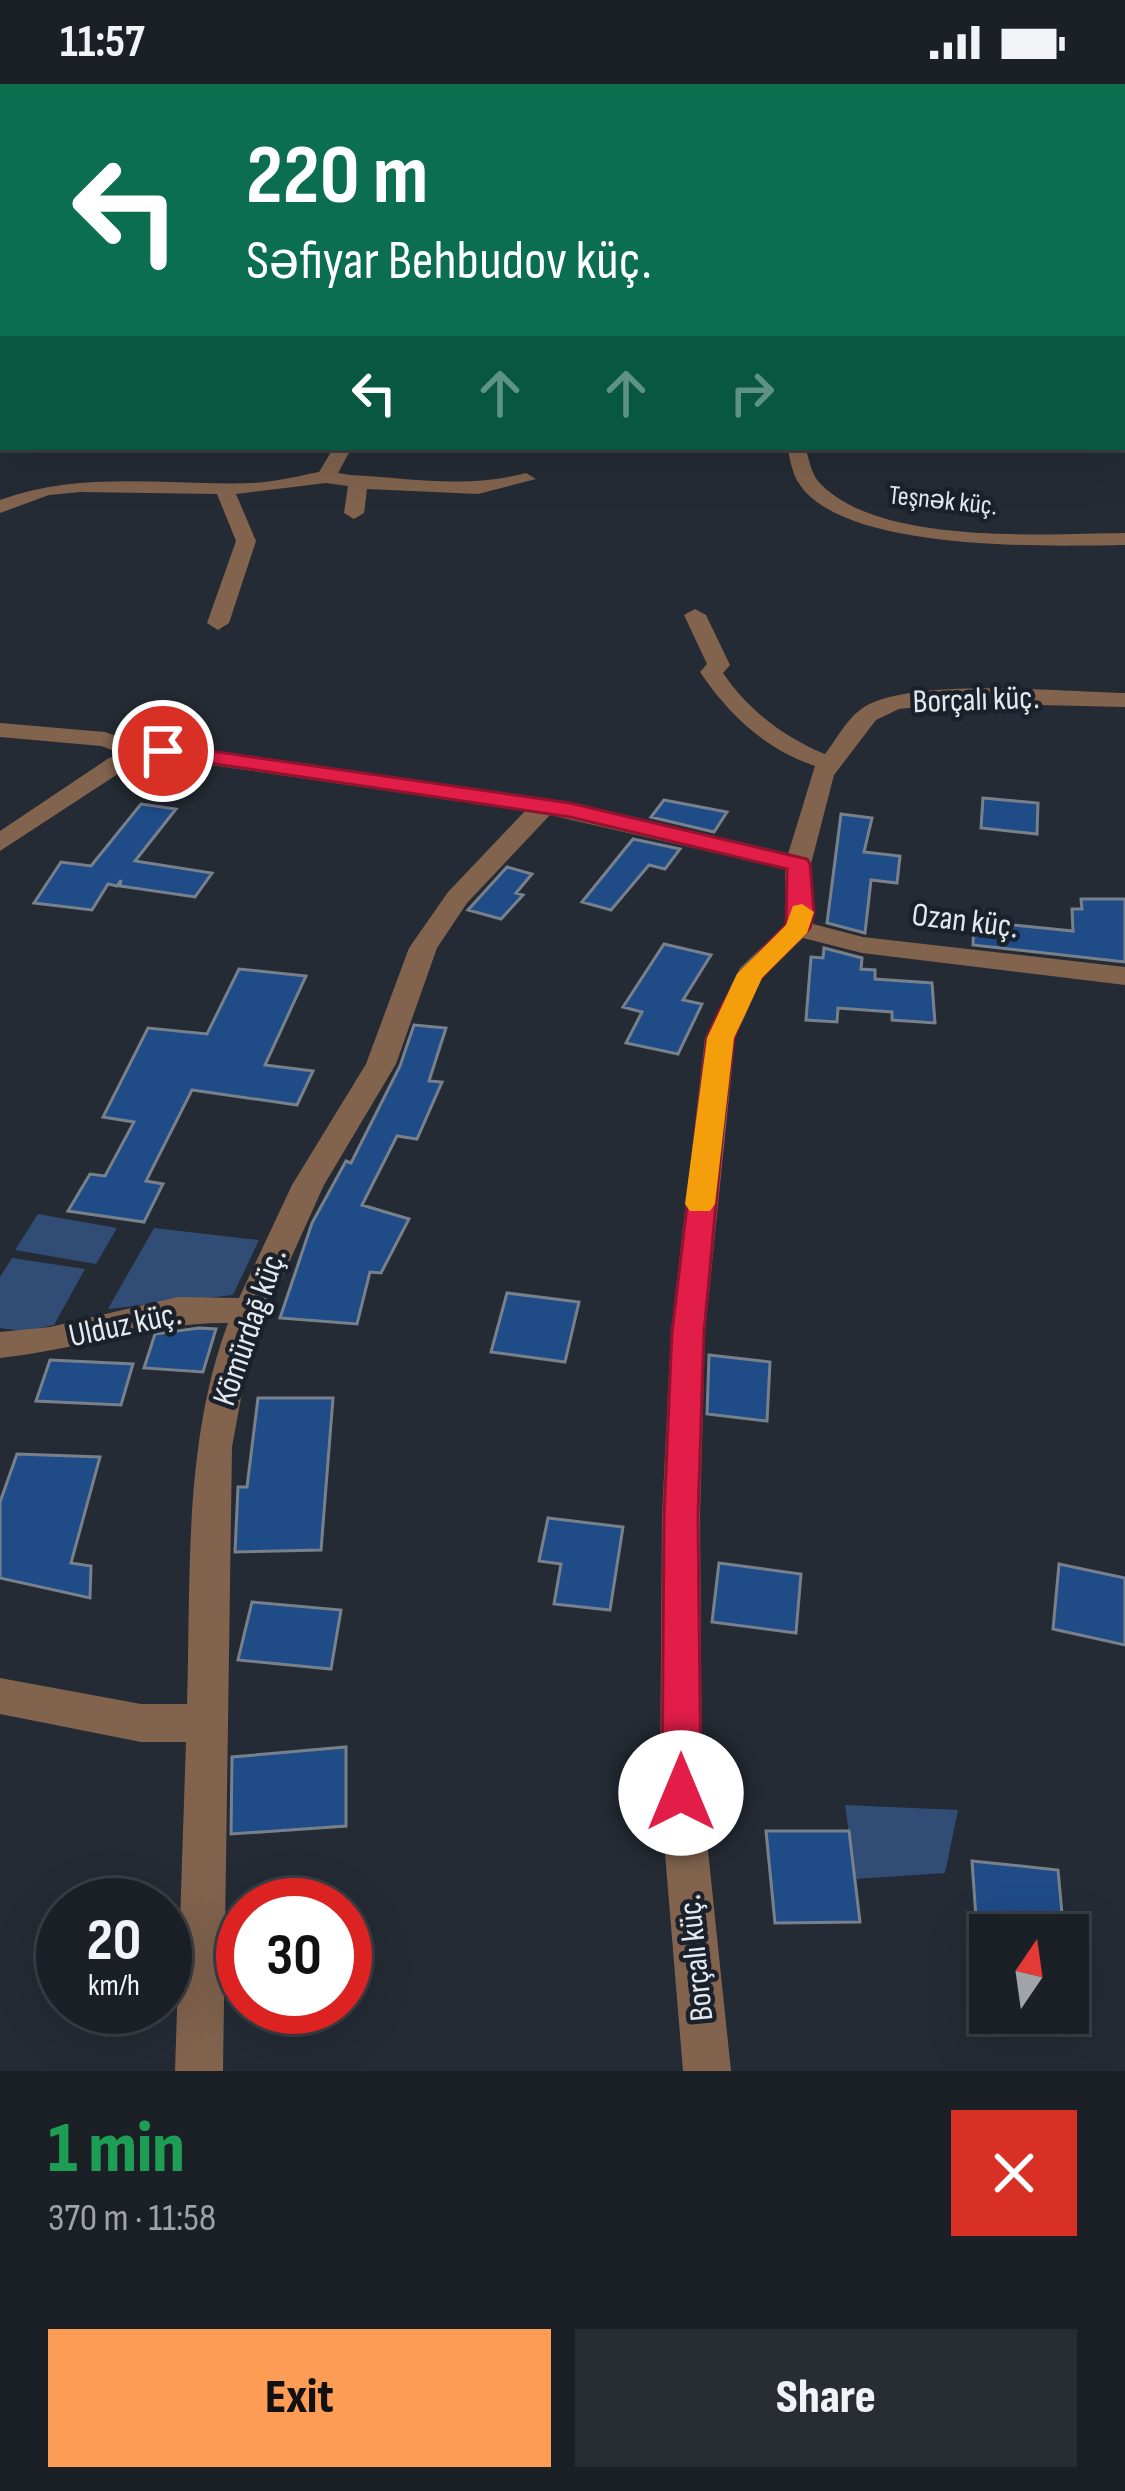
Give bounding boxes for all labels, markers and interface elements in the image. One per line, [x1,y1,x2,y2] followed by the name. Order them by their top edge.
[60,15,145,70] text: 11:57
[246,126,428,227] text: 220 m
[48,132,204,288] icon: left
[246,229,652,294] text: Səfiyar Behbudov küç.
[341,360,407,426] icon: left
[467,360,533,426] icon: ahead
[593,360,659,426] icon: ahead
[719,360,785,426] icon: right
[887,479,999,523] street label: Teşnək küç.
[912,678,1040,722] street label: Borçalı küç.
[112,700,214,802] pin
[130,718,196,784] icon: arrive
[910,895,1020,947] street label: Ozan küç.
[204,1243,296,1411] street label: Kömürdağ küç.
[65,1294,185,1356] street label: Ulduz küç.
[618,1730,744,1856] position arrow
[216,1878,372,2034] speed limit sign: 30
[669,1893,723,2023] street label: Borçalı küç.
[87,1905,141,1977] text: 20
[969,1914,1089,2034] north arrow
[969,1914,1089,2034] map controls
[88,1968,140,2004] text: km/h
[48,2106,185,2193] text: 1 min
[951,2110,1077,2236] button: close
[48,2195,216,2242] text: 370 m · 11:58
[48,2329,551,2467] button: Exit
[575,2329,1077,2467] button: Share

